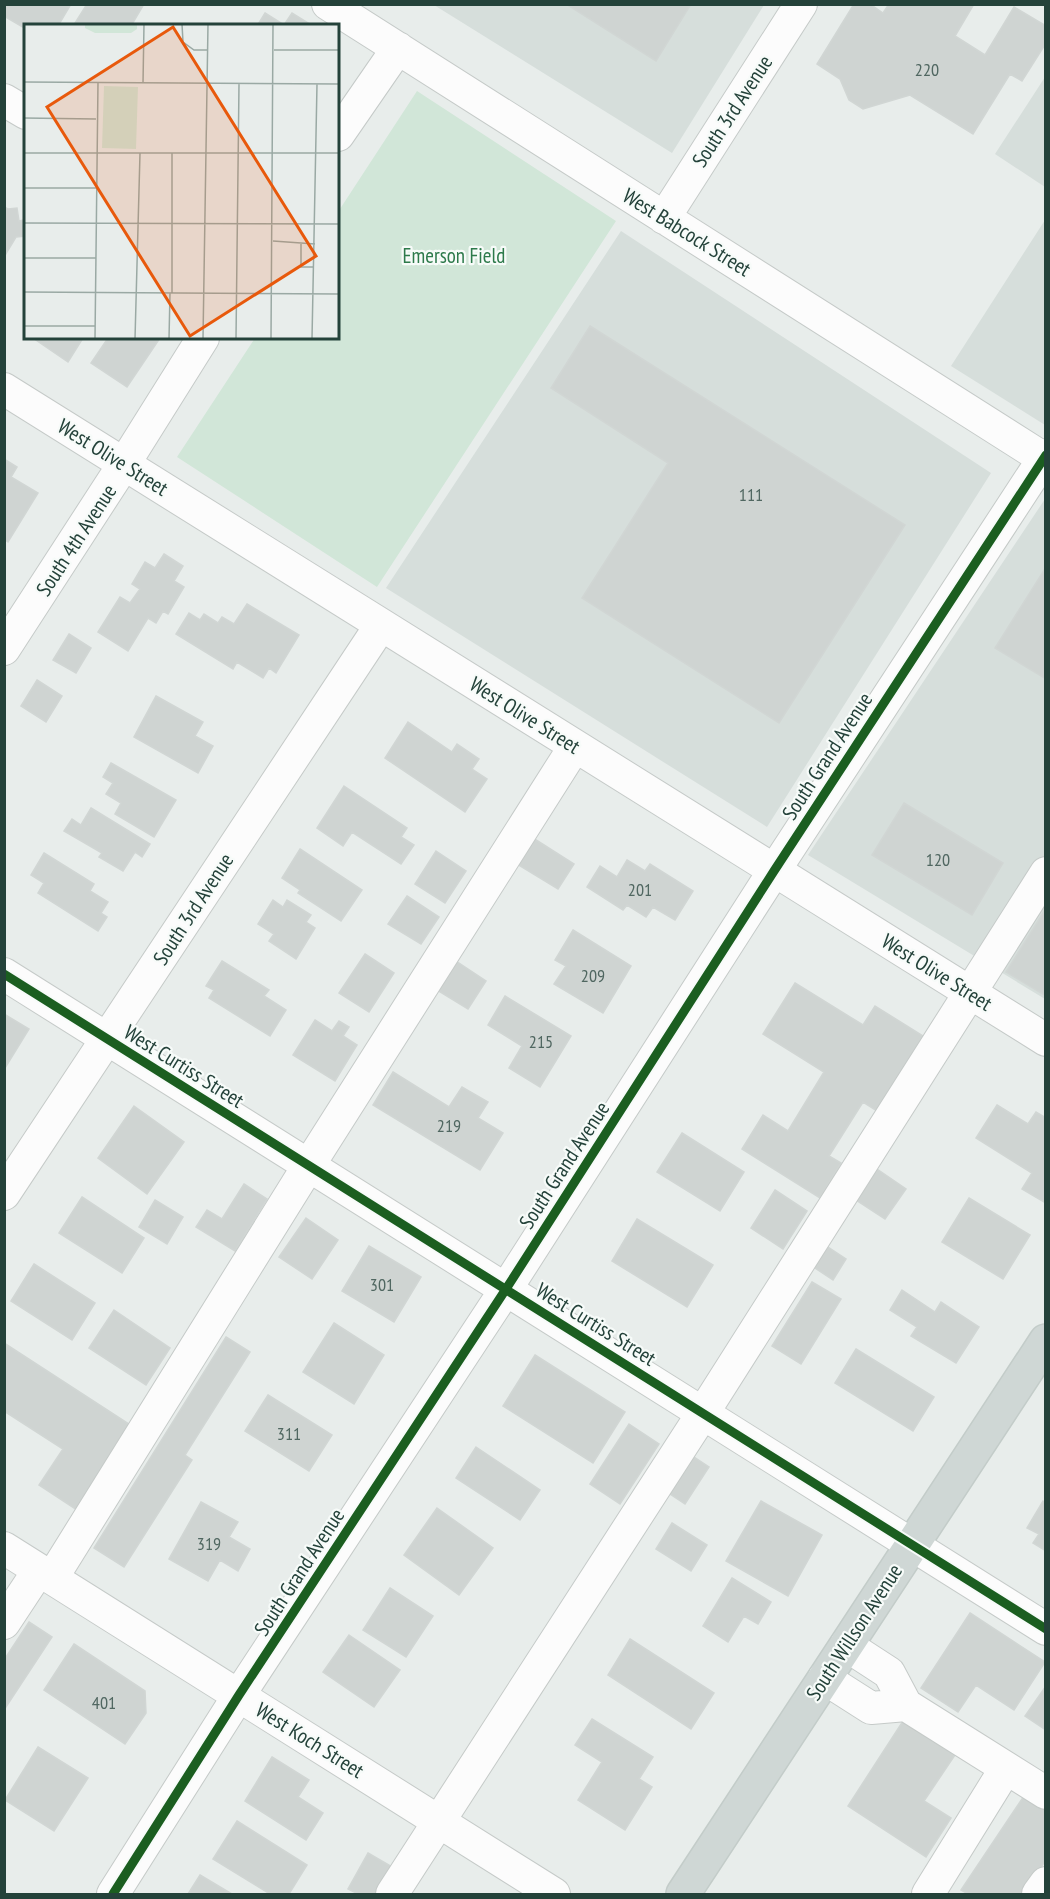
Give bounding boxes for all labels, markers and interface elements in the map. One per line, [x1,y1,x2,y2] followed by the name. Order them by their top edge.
[24,24,339,339] inset map
[686,50,778,172] street label: South 3rd Avenue
[915,58,939,81] house number: 220
[618,182,756,282] street label: West Babcock Street
[403,242,505,269] park label: Emerson Field
[53,412,173,502] street label: West Olive Street
[30,479,122,601] street label: South 4th Avenue
[739,483,763,506] house number: 111
[465,670,585,760] street label: West Olive Street
[776,687,878,825] street label: South Grand Avenue
[147,848,239,970] street label: South 3rd Avenue
[926,848,950,871] house number: 120
[628,878,652,901] house number: 201
[877,927,997,1017] street label: West Olive Street
[581,964,605,987] house number: 209
[119,1018,249,1114] street label: West Curtiss Street
[529,1030,553,1053] house number: 215
[513,1096,615,1234] street label: South Grand Avenue
[437,1114,461,1137] house number: 219
[370,1273,394,1296] house number: 301
[531,1276,661,1372] street label: West Curtiss Street
[277,1422,301,1445] house number: 311
[248,1503,350,1641] street label: South Grand Avenue
[197,1532,221,1555] house number: 319
[800,1559,908,1705] street label: South Willson Avenue
[92,1691,116,1714] house number: 401
[251,1696,369,1784] street label: West Koch Street

